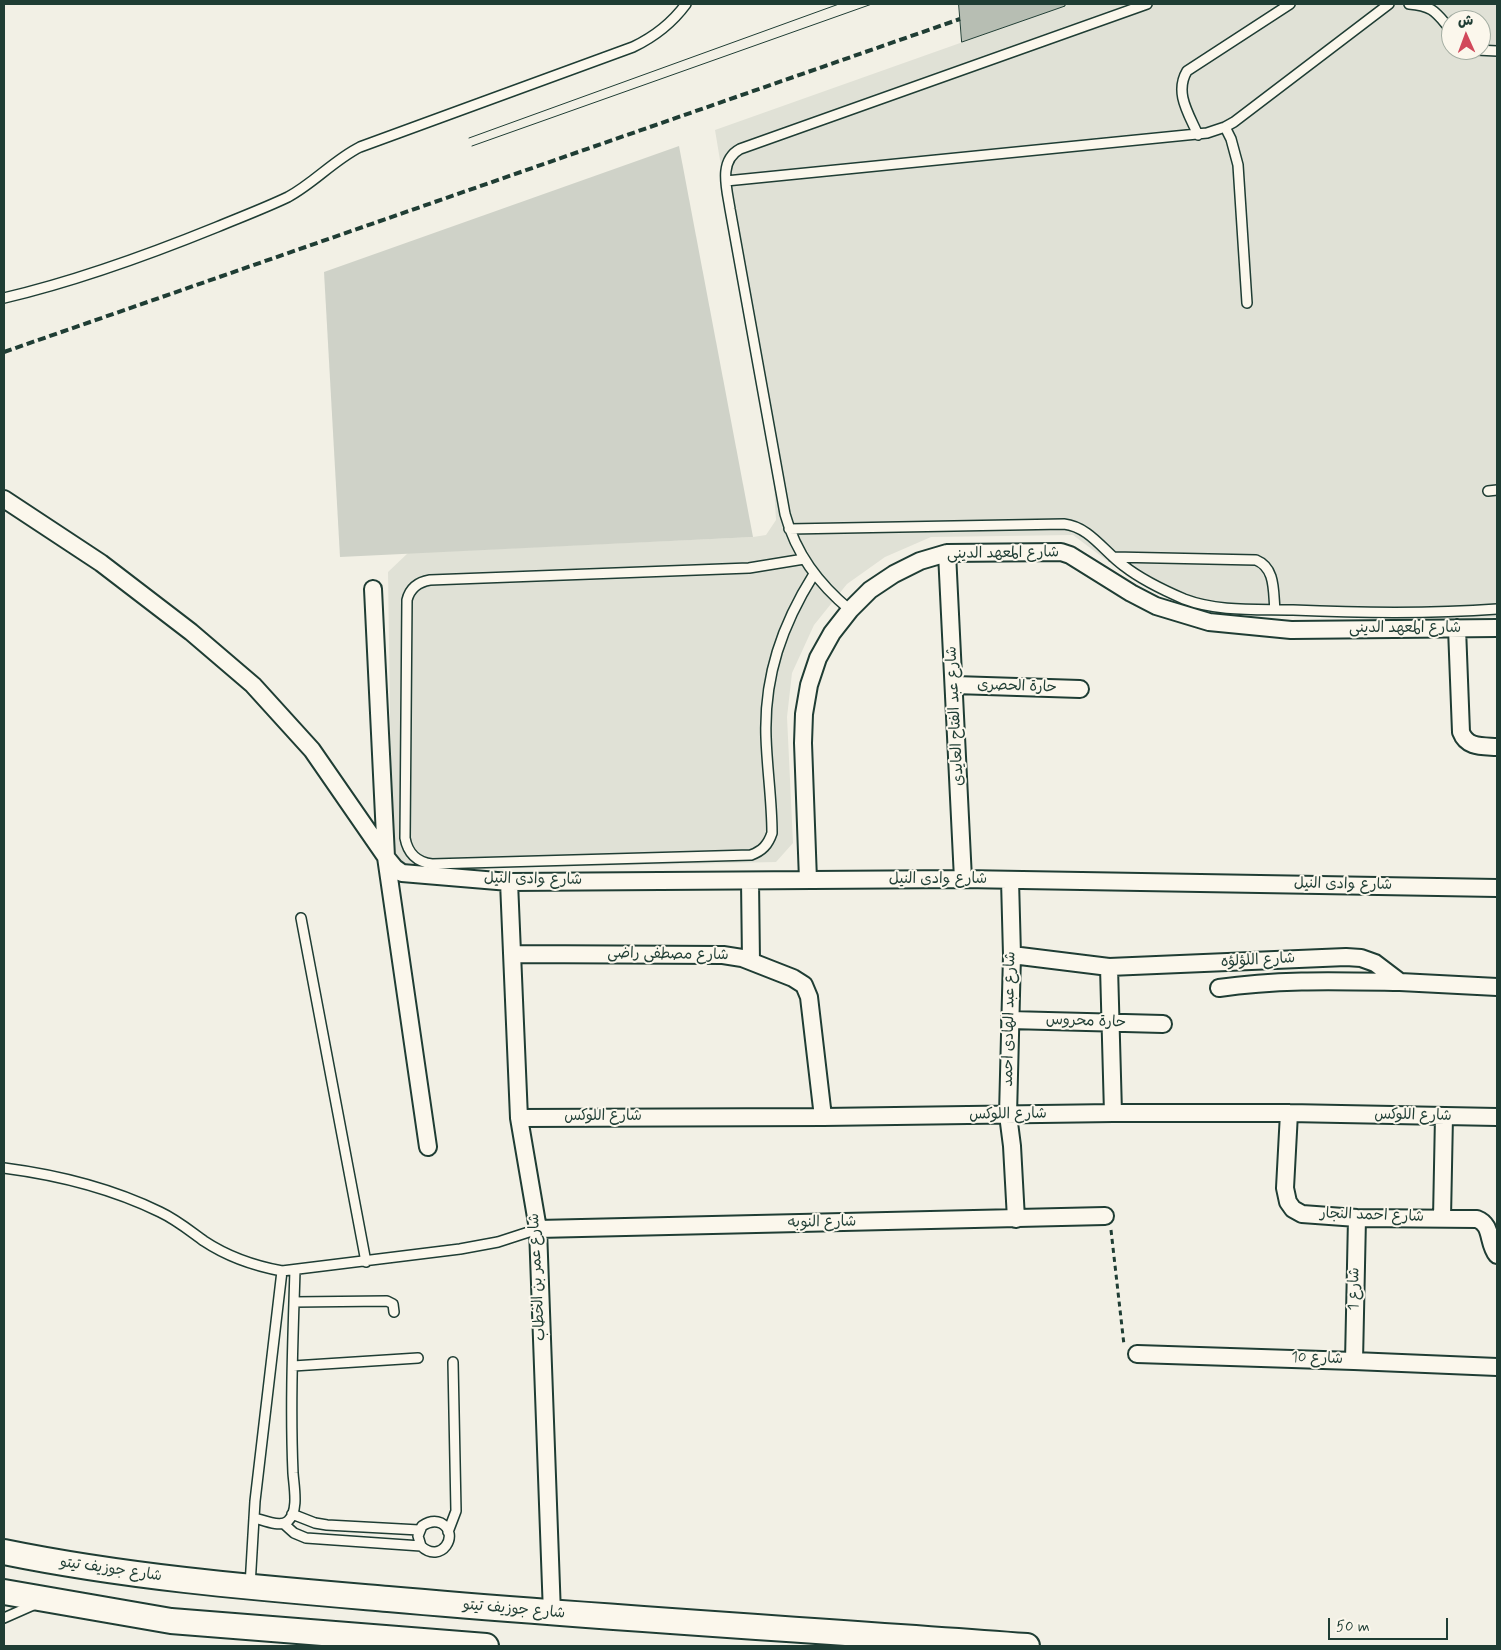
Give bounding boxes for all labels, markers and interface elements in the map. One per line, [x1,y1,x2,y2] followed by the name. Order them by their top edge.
[1441,10,1491,60] north arrow
[1457,12,1474,30] text: ش
[947,544,1059,564] street label: شارع المعهد الدينى
[1349,620,1461,638] street label: شارع المعهد الدينى
[943,646,969,786] street label: شارع عبد الفتاح العايدى
[977,677,1057,697] street label: حارة الحصرى
[484,870,582,890] street label: شارع وادى النيل
[889,871,987,889] street label: شارع وادى النيل
[1294,875,1392,895] street label: شارع وادى النيل
[607,945,729,965] street label: شارع مصطفى راضى
[1220,950,1296,972] street label: شارع اللؤلؤه
[1000,951,1020,1087] street label: شارع عبد الهادى احمد
[1045,1012,1127,1032] street label: حارة محروس
[969,1105,1047,1125] street label: شارع اللوكس
[1374,1106,1452,1126] street label: شارع اللوكس
[564,1108,642,1126] street label: شارع اللوكس
[1320,1205,1424,1227] street label: شارع احمد النجار
[526,1213,550,1341] street label: شارع عمر بن الخطاب
[788,1213,856,1233] street label: شارع النوبه
[1346,1267,1364,1311] street label: شارع 1
[1291,1349,1343,1369] street label: شارع 10
[59,1554,163,1586] street label: شارع جوزيف تيتو
[462,1597,566,1623] street label: شارع جوزيف تيتو
[1331,1608,1451,1640] scale bar
[1336,1617,1370,1637] text: 50 m

